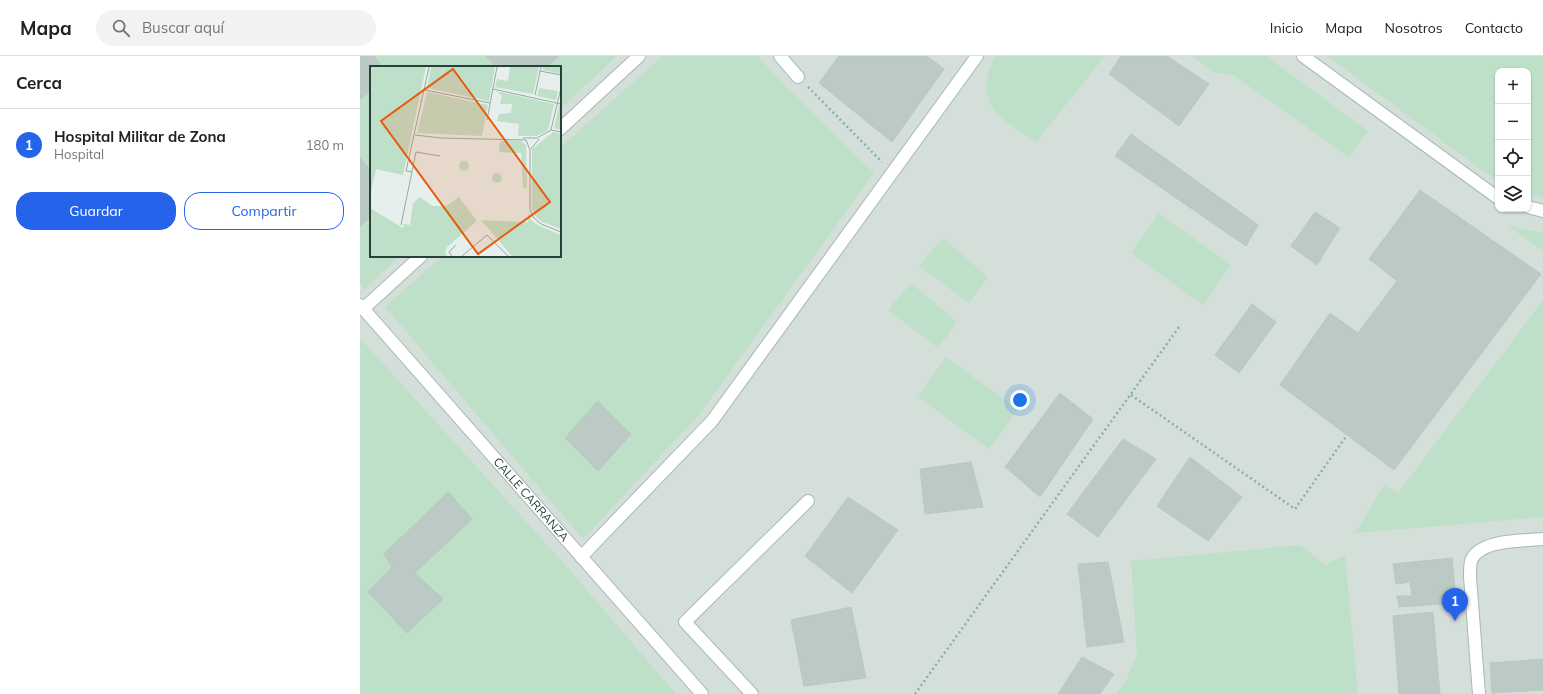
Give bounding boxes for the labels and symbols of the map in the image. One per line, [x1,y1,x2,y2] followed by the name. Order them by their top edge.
[370,66,561,257] inset map
[1010,390,1030,410] your location
[490,454,572,544] street label: CALLE CARRANZA
[1442,588,1468,621] pin: 1

